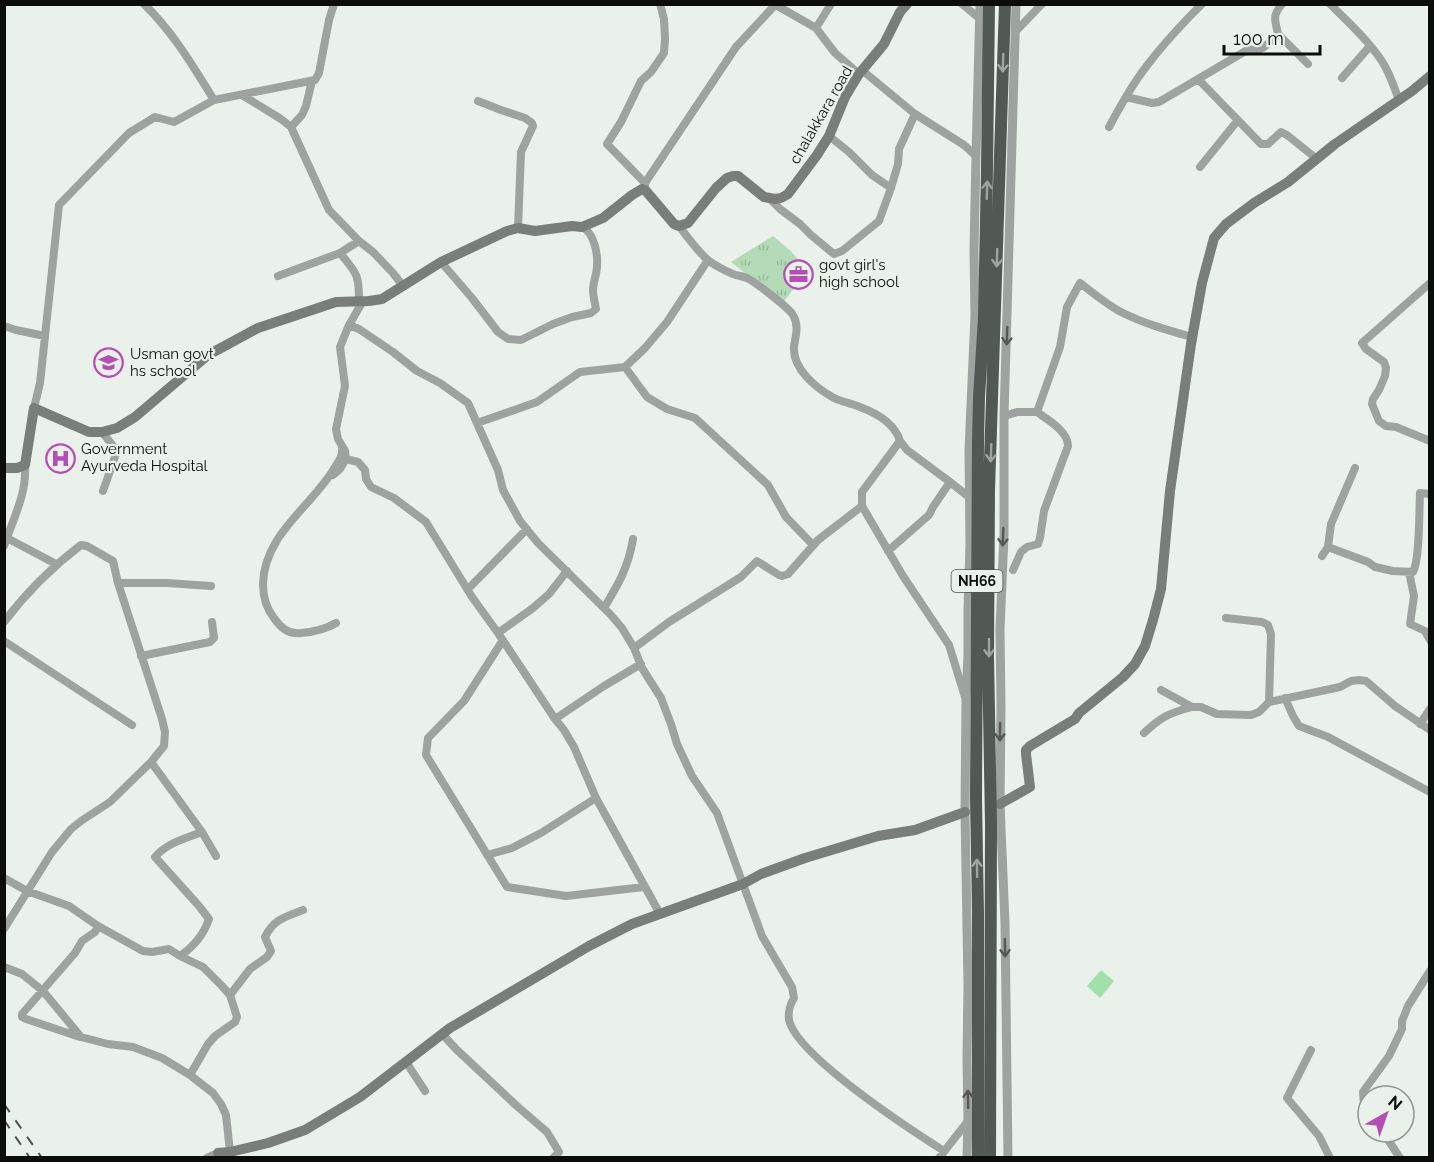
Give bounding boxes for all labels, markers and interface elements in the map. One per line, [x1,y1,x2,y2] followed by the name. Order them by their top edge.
[1224,18,1320,56] scale bar
[1233,28,1284,49] text: 100 m
[998,52,1009,72] one-way arrow
[786,63,856,167] street label: chalakkara road
[981,181,992,201] one-way arrow
[991,247,1003,267] one-way arrow
[819,256,900,291] place label: govt girl's high school
[782,258,814,290] office icon: govt girl's high school
[1002,325,1013,345] one-way arrow
[130,345,214,380] place label: Usman govt hs school
[93,347,125,379] school or university icon: Usman govt hs school
[81,440,209,475] place label: Government Ayurveda Hospital
[44,442,76,474] hospital icon: Government Ayurveda Hospital
[985,442,996,462] one-way arrow
[998,527,1009,547] one-way arrow
[952,570,1002,592] road number: NH66
[983,637,994,657] one-way arrow
[995,722,1006,742] one-way arrow
[971,859,983,879] one-way arrow
[999,937,1011,957] one-way arrow
[1356,1084,1416,1144] north arrow
[962,1090,974,1110] one-way arrow
[1385,1092,1406,1114] text: N

